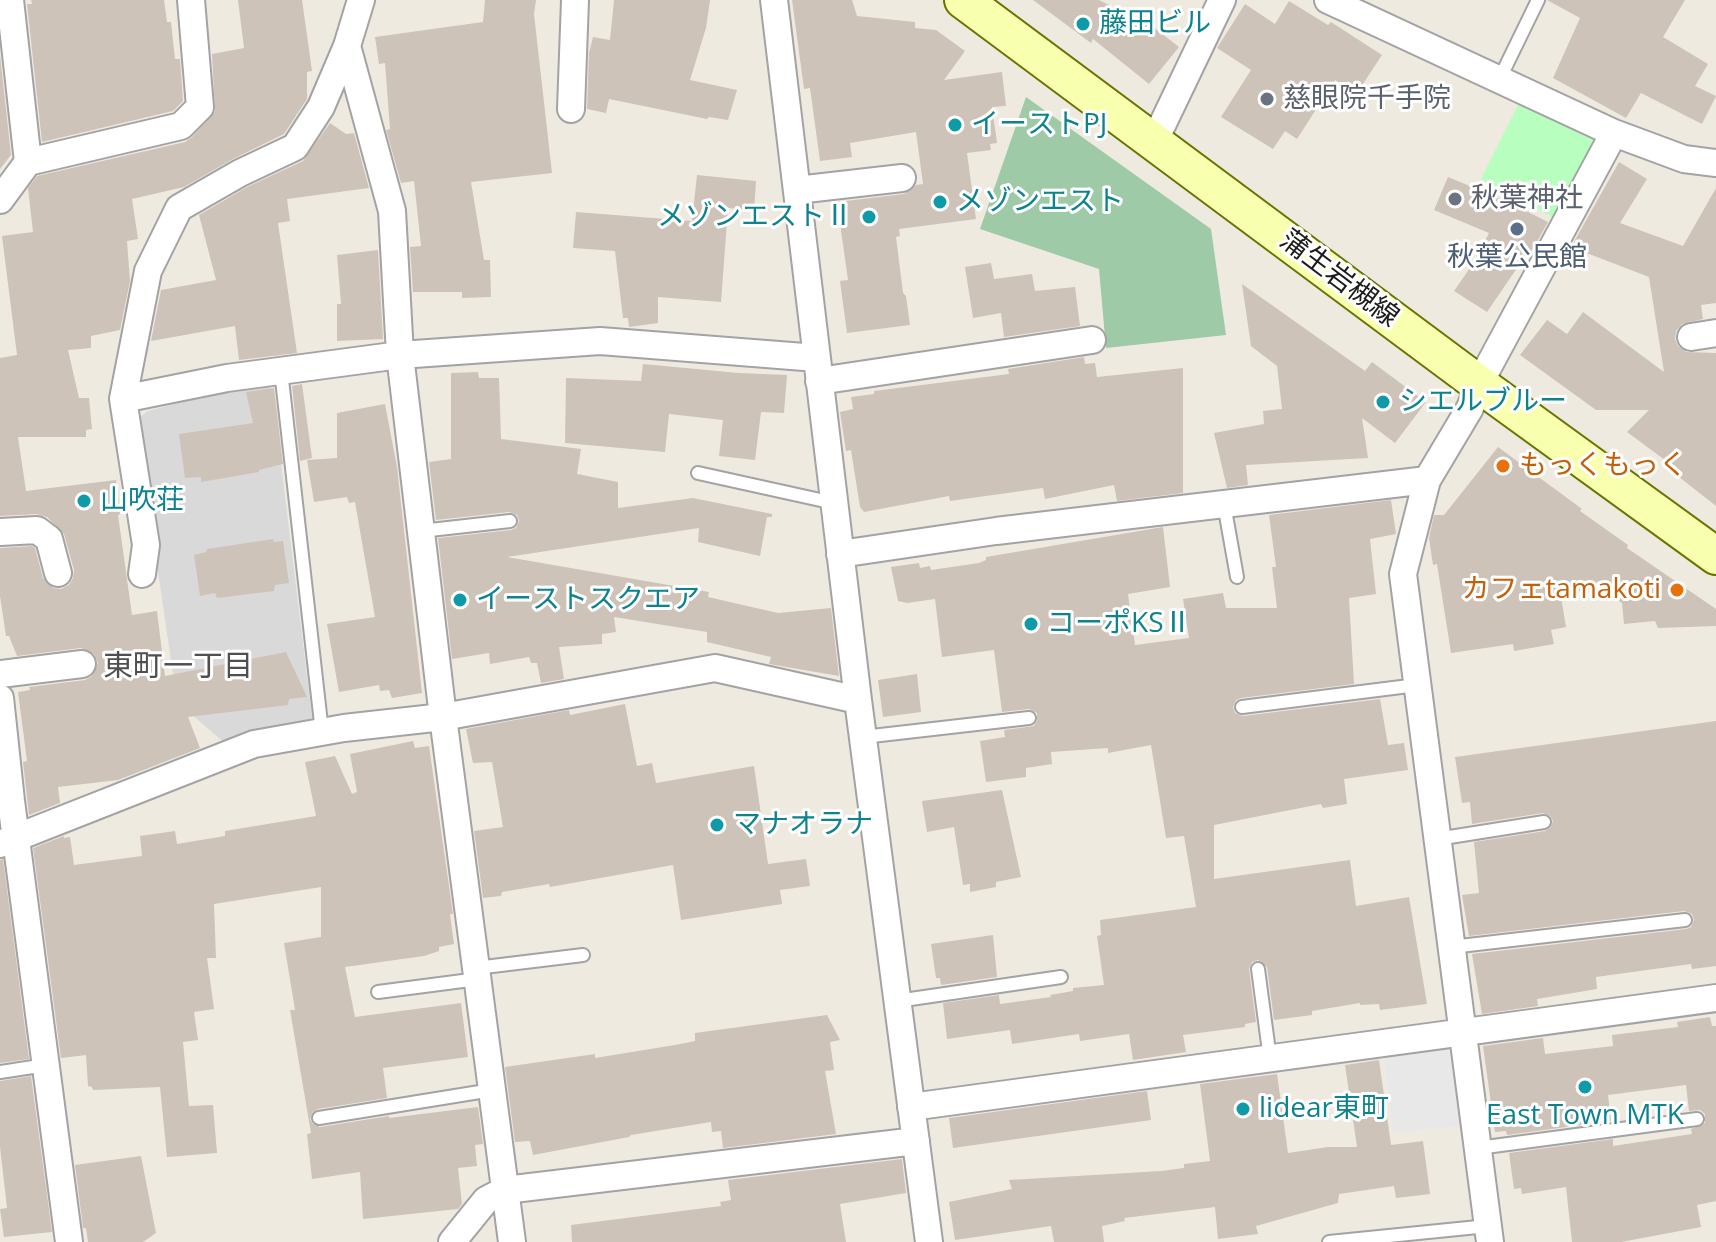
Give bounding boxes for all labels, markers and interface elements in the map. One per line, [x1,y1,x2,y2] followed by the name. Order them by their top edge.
[1099,7,1211,41] place label: 藤田ビル
[1074,15,1092,33] marker: 藤田ビル
[1283,82,1451,116] place label: 慈眼院千手院
[1258,90,1276,108] marker: 慈眼院千手院
[971,108,1107,142] place label: イーストPJ
[946,116,964,134] marker: イーストPJ
[1471,182,1583,216] place label: 秋葉神社
[956,185,1124,219] place label: メゾンエスト
[1446,190,1464,208] marker: 秋葉神社
[931,193,949,211] marker: メゾンエスト
[657,200,853,234] place label: メゾンエストⅡ
[860,208,878,226] marker: メゾンエストⅡ
[1508,220,1526,238] marker: 秋葉公民館
[1273,223,1405,335] street label: 蒲生岩槻線
[1447,241,1587,275] place label: 秋葉公民館
[1399,385,1567,419] place label: シエルブルー
[1374,393,1392,411] marker: シエルブルー
[1519,449,1687,483] place label: もっくもっく
[1494,457,1512,475] marker: もっくもっく
[100,484,184,518] place label: 山吹荘
[75,492,93,510] marker: 山吹荘
[1461,573,1661,607] place label: カフェtamakoti
[1668,581,1686,599] marker: カフェtamakoti
[476,583,700,617] place label: イーストスクエア
[451,591,469,609] marker: イーストスクエア
[1047,607,1191,641] place label: コーポKSⅡ
[1022,615,1040,633] marker: コーポKSⅡ
[103,649,253,685] district label: 東町一丁目
[733,808,873,842] place label: マナオラナ
[708,816,726,834] marker: マナオラナ
[1576,1078,1594,1096] marker: East Town MTK
[1259,1092,1389,1126] place label: lidear東町
[1486,1099,1684,1133] place label: East Town MTK
[1234,1100,1252,1118] marker: lidear東町

